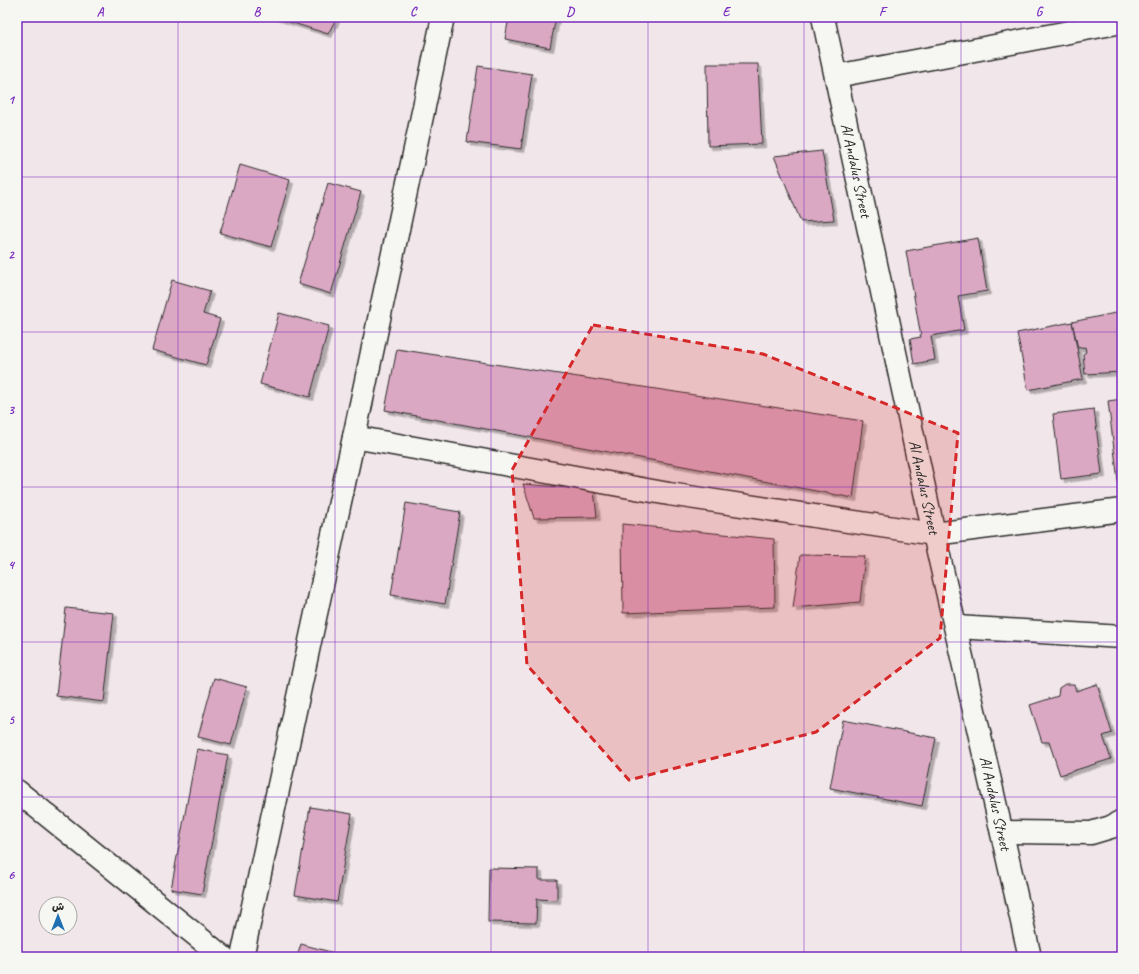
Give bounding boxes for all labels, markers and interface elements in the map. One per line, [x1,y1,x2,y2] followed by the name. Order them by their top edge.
[97,4,105,20] text: A
[254,4,262,20] text: B
[410,4,418,20] text: C
[566,4,575,20] text: D
[723,4,732,20] text: E
[879,4,888,20] text: F
[1036,4,1044,20] text: G
[8,92,16,108] text: 1
[836,122,876,221] street label: Al Andalus Street
[8,247,15,263] text: 2
[8,402,15,418] text: 3
[904,438,944,538] street label: Al Andalus Street
[8,557,16,573] text: 4
[8,712,15,728] text: 5
[975,754,1016,854] street label: Al Andalus Street
[8,867,15,883] text: 6
[38,896,78,936] north arrow
[52,899,64,913] text: ش

